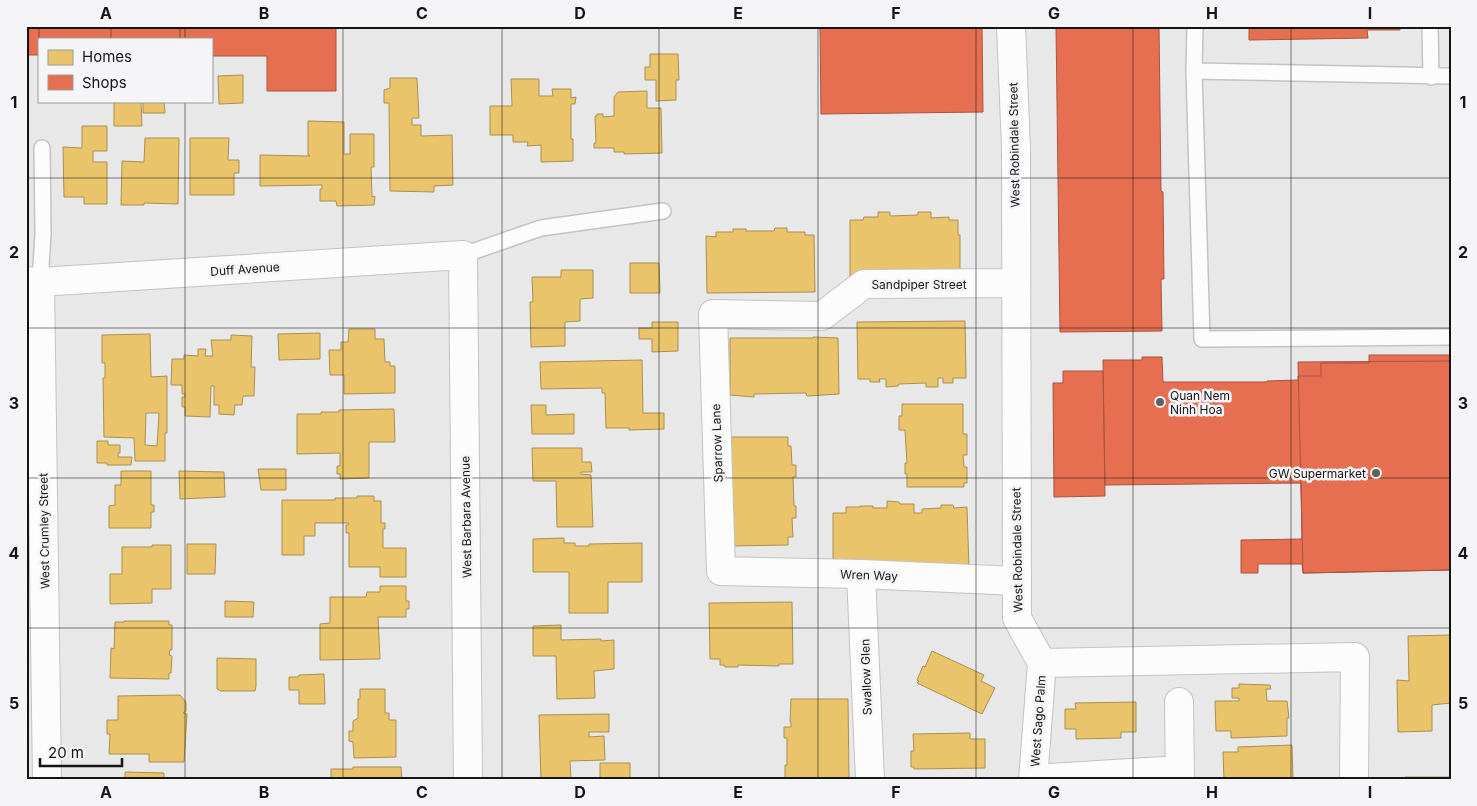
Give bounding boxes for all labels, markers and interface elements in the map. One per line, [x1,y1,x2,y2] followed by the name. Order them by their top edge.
[100,3,112,23] text: A
[259,3,269,23] text: B
[416,3,428,23] text: C
[574,3,586,23] text: D
[733,3,743,23] text: E
[891,3,901,23] text: F
[1048,3,1060,23] text: G
[1206,3,1218,23] text: H
[1368,3,1372,23] text: I
[38,38,212,102] legend
[82,47,132,66] text: Homes
[82,73,127,92] text: Shops
[1005,82,1023,208] street label: West Robindale Street
[11,92,17,112] text: 1
[1460,92,1466,112] text: 1
[9,242,19,262] text: 2
[1458,242,1468,262] text: 2
[210,259,280,279] street label: Duff Avenue
[871,277,967,292] street label: Sandpiper Street
[1170,388,1230,417] place label: Quan Nem Ninh Hoa
[9,393,19,413] text: 3
[1458,393,1468,413] text: 3
[1154,396,1166,408] marker: Quan Nem Ninh Hoa
[708,403,726,483] street label: Sparrow Lane
[457,456,475,578] street label: West Barbara Avenue
[1269,466,1366,481] place label: GW Supermarket
[1370,467,1382,479] marker: GW Supermarket
[35,473,53,589] street label: West Crumley Street
[1008,487,1026,613] street label: West Robindale Street
[9,543,20,563] text: 4
[1458,543,1469,563] text: 4
[840,566,898,584] street label: Wren Way
[857,639,875,715] street label: Swallow Glen
[1027,675,1049,767] street label: West Sago Palm
[9,693,19,713] text: 5
[1458,693,1468,713] text: 5
[40,736,122,768] scale bar
[48,743,84,762] text: 20 m
[100,782,112,802] text: A
[259,782,269,802] text: B
[416,782,428,802] text: C
[574,782,586,802] text: D
[733,782,743,802] text: E
[891,782,901,802] text: F
[1048,782,1060,802] text: G
[1206,782,1218,802] text: H
[1368,782,1372,802] text: I

